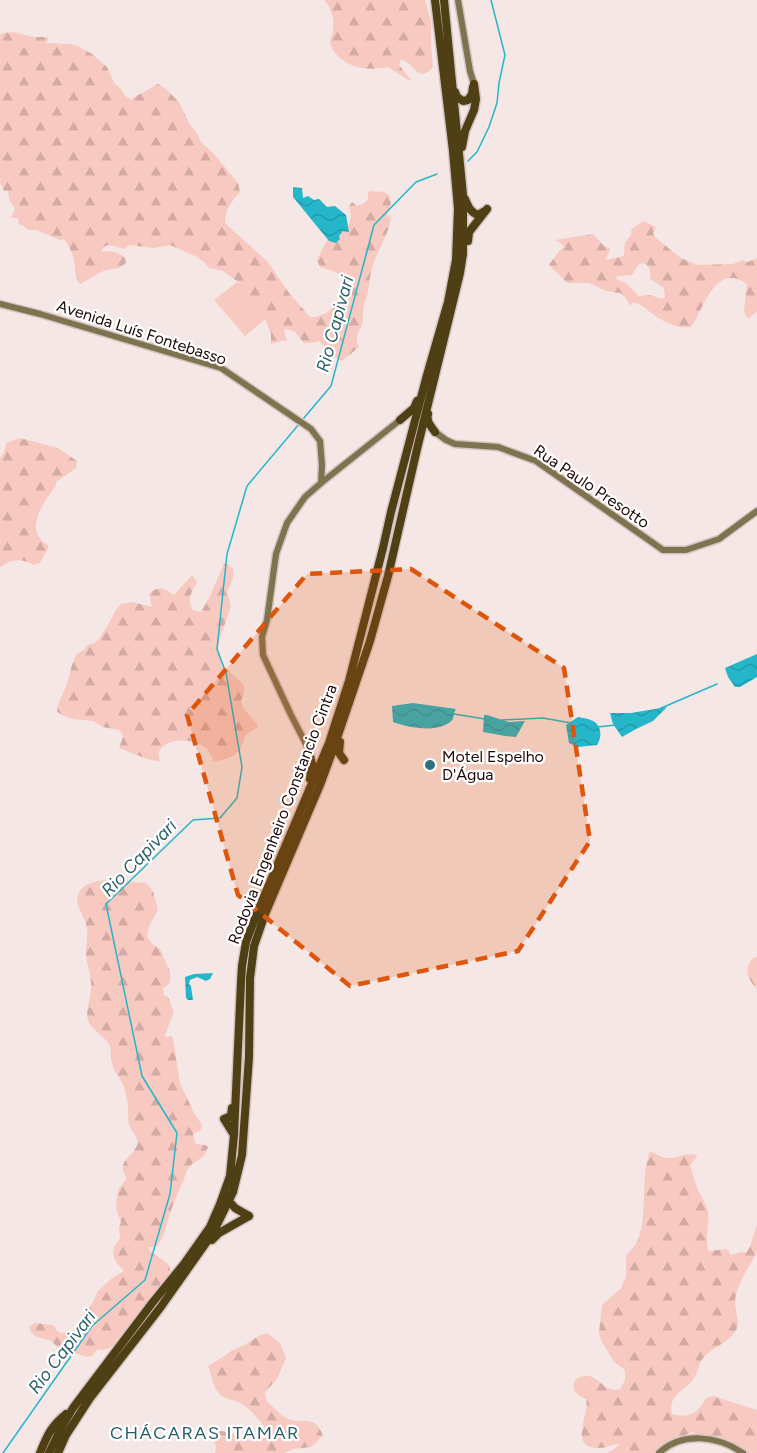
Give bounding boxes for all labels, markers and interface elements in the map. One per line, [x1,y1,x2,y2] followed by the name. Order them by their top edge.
[312,273,359,375] water label: Rio Capivari
[55,296,229,369] street label: Avenida Luís Fontebasso
[530,441,653,532] street label: Rua Paulo Presotto
[224,681,341,947] street label: Rodovia Engenheiro Constancio Cintra
[442,747,544,784] place label: Motel Espelho D'Água
[423,758,437,772] marker: Motel Espelho D'Água
[97,814,182,901] water label: Rio Capivari
[23,1305,101,1398] water label: Rio Capivari
[110,1422,300,1444] district label: CHÁCARAS ITAMAR

